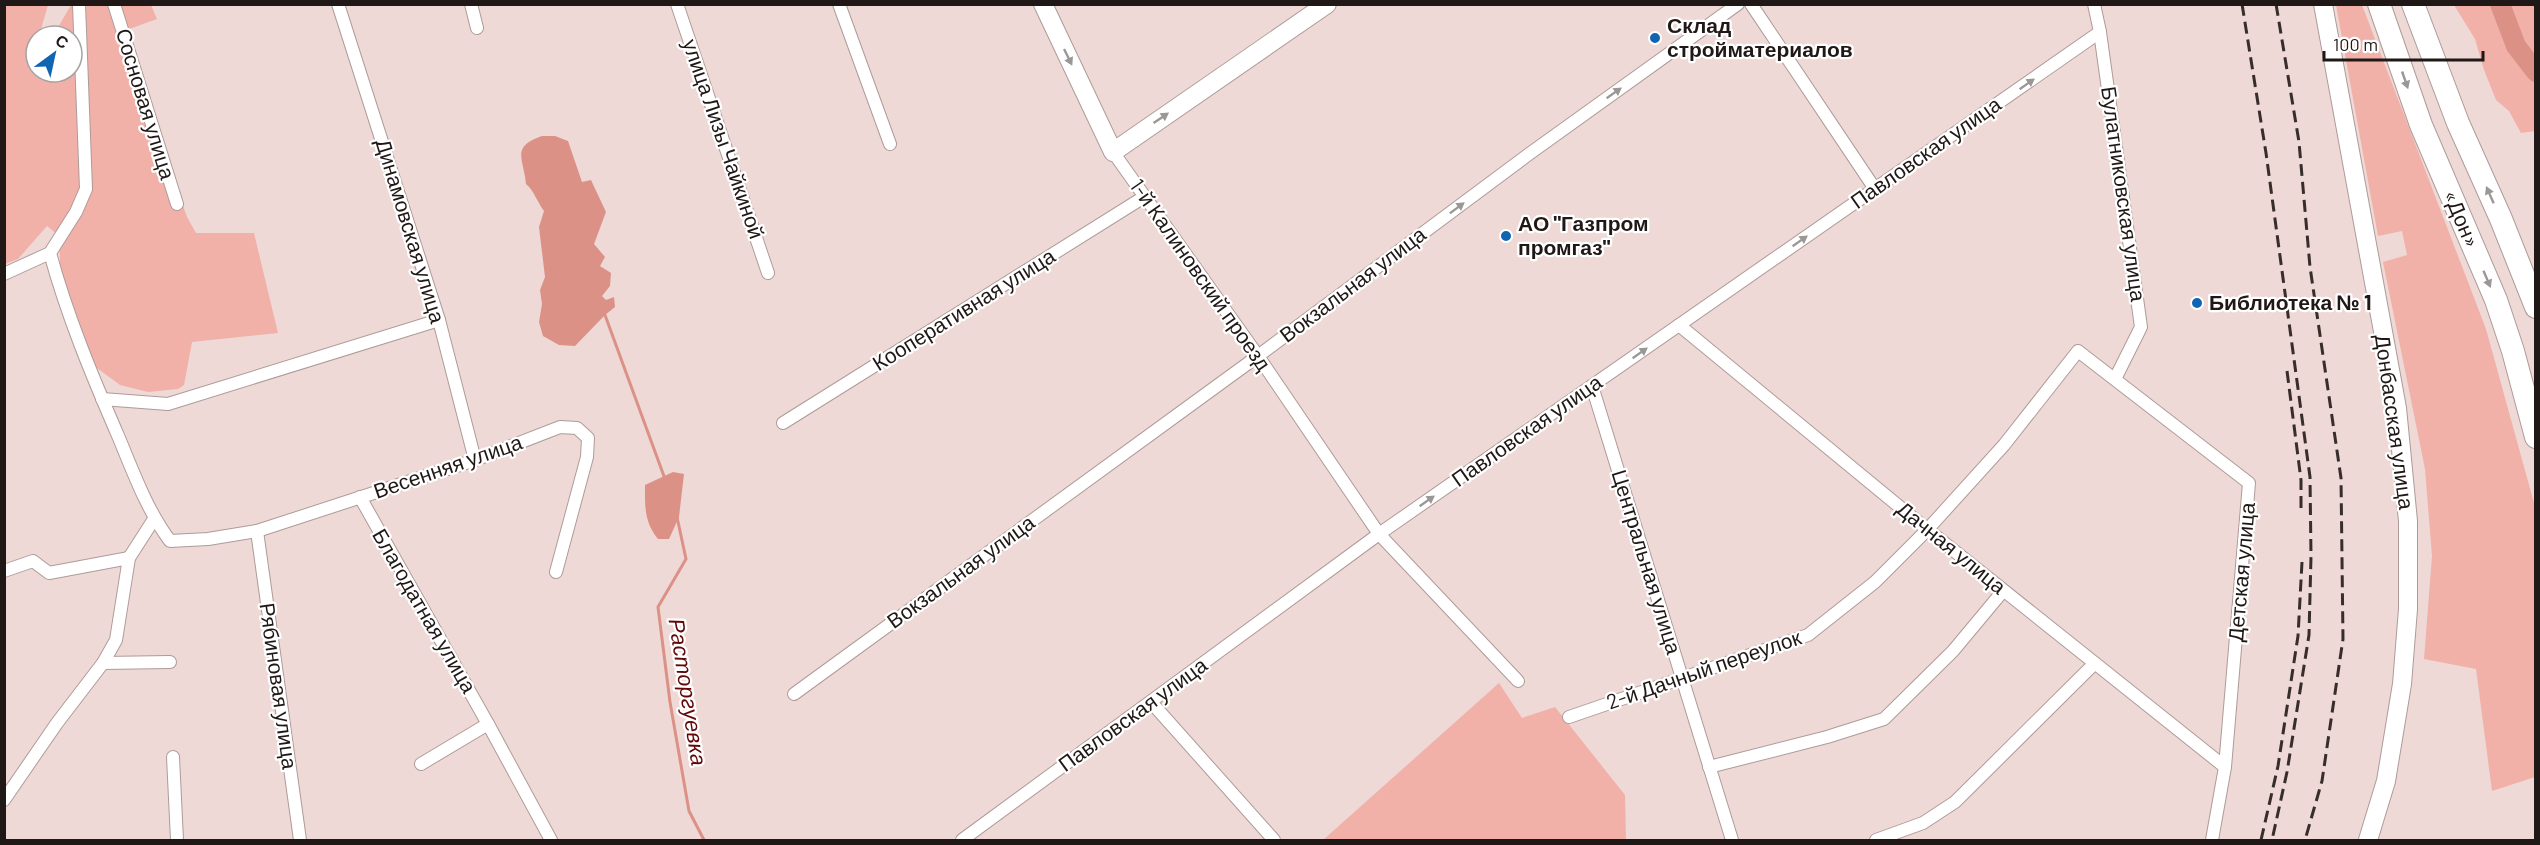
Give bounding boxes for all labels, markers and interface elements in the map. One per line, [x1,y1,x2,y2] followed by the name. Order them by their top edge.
[1667,12,1853,61] place label: Склад стройматериалов
[24,24,84,84] north arrow
[2324,24,2483,62] scale bar
[112,25,181,182] street label: Сосновая улица
[52,30,73,52] text: С
[1648,31,1662,45] marker: Склад стройматериалов
[2333,33,2378,55] text: 100 m
[678,35,770,242] street label: улица Лизы Чайкиной
[1064,49,1073,66] one-way arrow
[2400,71,2410,89] one-way arrow
[2018,78,2034,90] one-way arrow
[2097,85,2152,303] street label: Булатниковская улица
[1606,87,1622,99] one-way arrow
[1845,90,2005,213] street label: Павловская улица
[1153,112,1169,124] one-way arrow
[371,135,451,326] street label: Динамовская улица
[1125,173,1277,375] street label: 1-й Калиновский проезд
[2485,185,2495,203] one-way arrow
[2439,186,2486,251] street label: «Дон»
[1449,202,1464,214] one-way arrow
[1518,210,1649,259] place label: АО "Газпром промгаз"
[1274,221,1430,347] street label: Вокзальная улица
[1499,229,1513,243] marker: АО "Газпром промгаз"
[1791,235,1807,247] one-way arrow
[867,242,1059,375] street label: Кооперативная улица
[2483,270,2492,288] one-way arrow
[2209,289,2371,314] place label: Библиотека № 1
[2190,296,2204,310] marker: Библиотека № 1
[2371,333,2420,511] street label: Донбасская улица
[1631,347,1647,359] one-way arrow
[1446,368,1606,491] street label: Павловская улица
[370,428,526,503] street label: Весенняя улица
[1607,466,1687,657] street label: Центральная улица
[1892,495,2012,599] street label: Дачная улица
[1419,496,1435,507] one-way arrow
[2222,501,2259,643] street label: Детская улица
[881,509,1039,633] street label: Вокзальная улица
[368,524,483,697] street label: Благодатная улица
[255,601,304,771] street label: Рябиновая улица
[664,616,713,767] water label: Расторгуевка
[1603,623,1805,714] street label: 2-й Дачный переулок
[1053,651,1212,776] street label: Павловская улица

